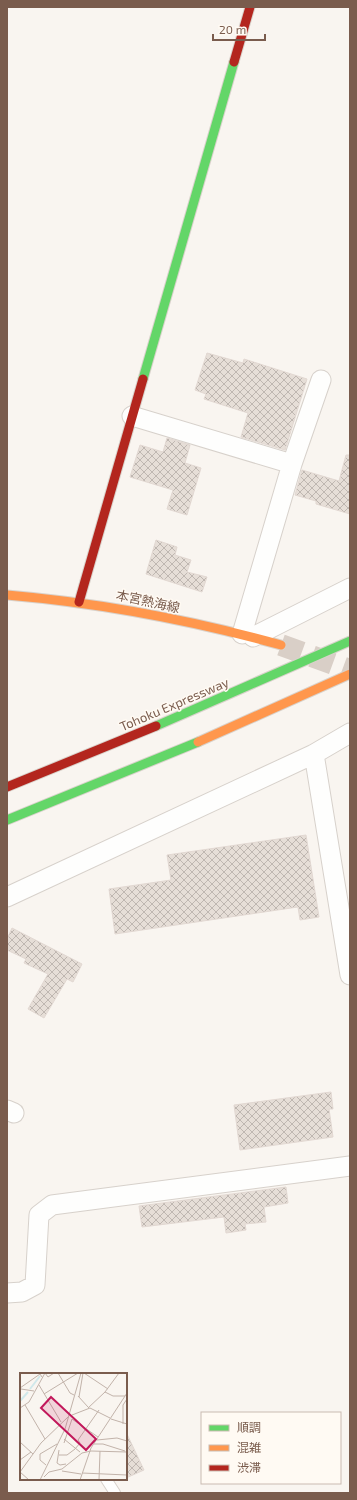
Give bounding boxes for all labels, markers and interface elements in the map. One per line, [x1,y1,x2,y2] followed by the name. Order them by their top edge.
[213,16,265,42] scale bar
[219,22,246,36] text: 20 m
[115,586,181,616] street label: 本宮熱海線
[117,674,231,734] street label: Tohoku Expressway
[20,1373,127,1480] inset map
[201,1412,341,1484] legend
[237,1420,261,1434] text: 順調
[237,1440,261,1454] text: 混雑
[237,1460,261,1474] text: 渋滞

